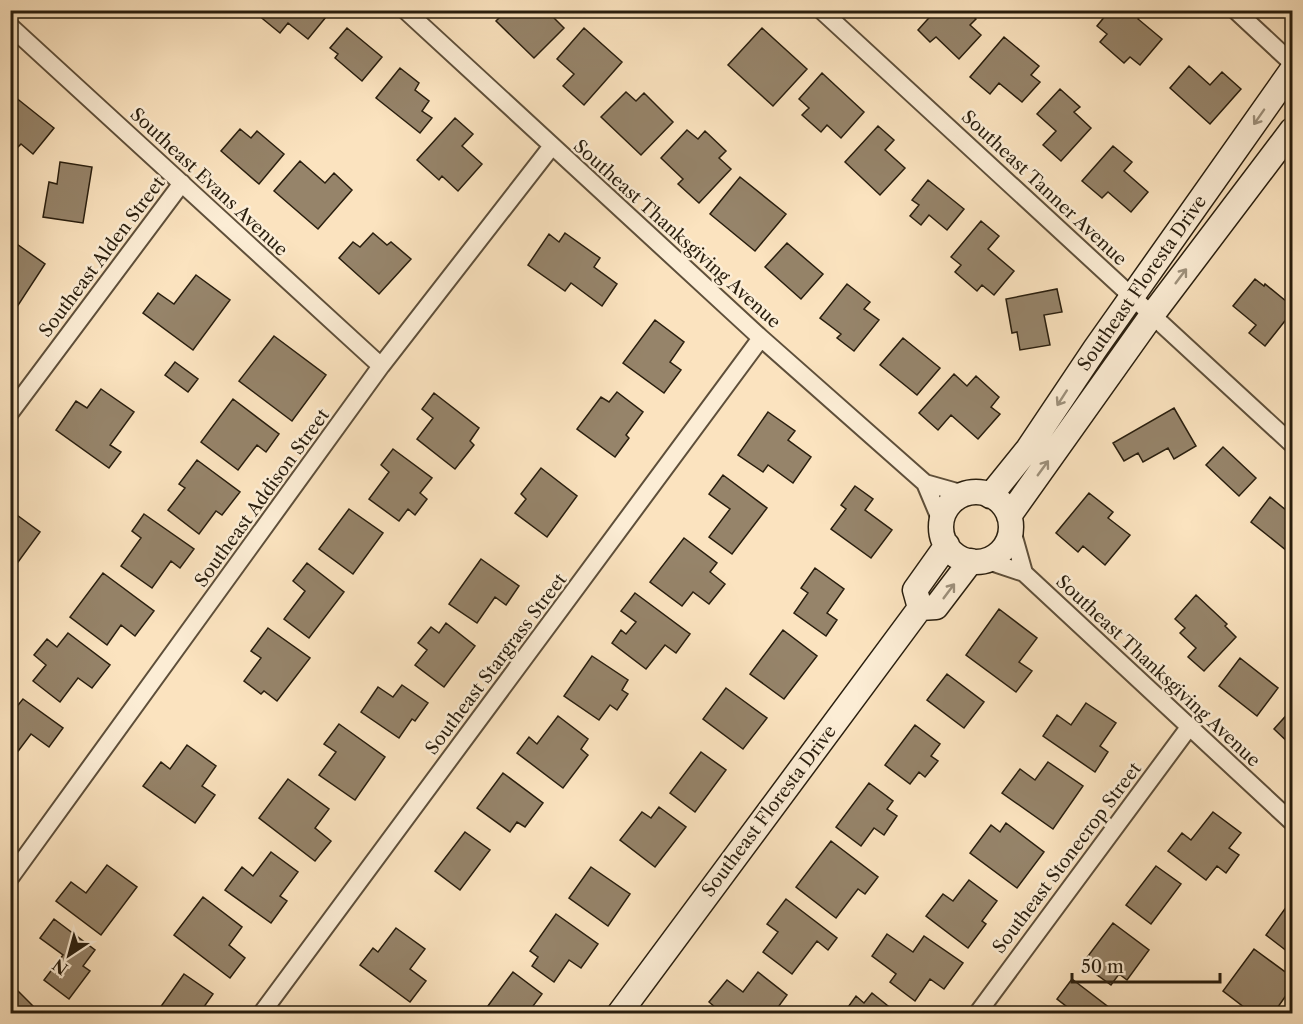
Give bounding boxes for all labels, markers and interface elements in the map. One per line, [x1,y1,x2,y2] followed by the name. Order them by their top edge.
[126,103,292,261] street label: Southeast Evans Avenue
[957,106,1131,270] street label: Southeast Tanner Avenue
[1253,109,1265,125] one-way arrow
[569,135,785,333] street label: Southeast Thanksgiving Avenue
[35,172,170,342] street label: Southeast Alden Street
[1073,191,1211,375] street label: Southeast Floresta Drive
[1175,269,1188,285] one-way arrow
[1056,389,1069,406] one-way arrow
[190,404,334,591] street label: Southeast Addison Street
[1036,461,1049,477] one-way arrow
[421,569,572,759] street label: Southeast Stargrass Street
[1051,571,1265,771] street label: Southeast Thanksgiving Avenue
[942,583,955,599] one-way arrow
[697,721,841,901] street label: Southeast Floresta Drive
[988,758,1146,958] street label: Southeast Stonecrop Street
[39,925,99,985] north arrow
[1072,946,1220,984] scale bar
[49,955,72,979] text: N
[1081,956,1124,978] text: 50 m

